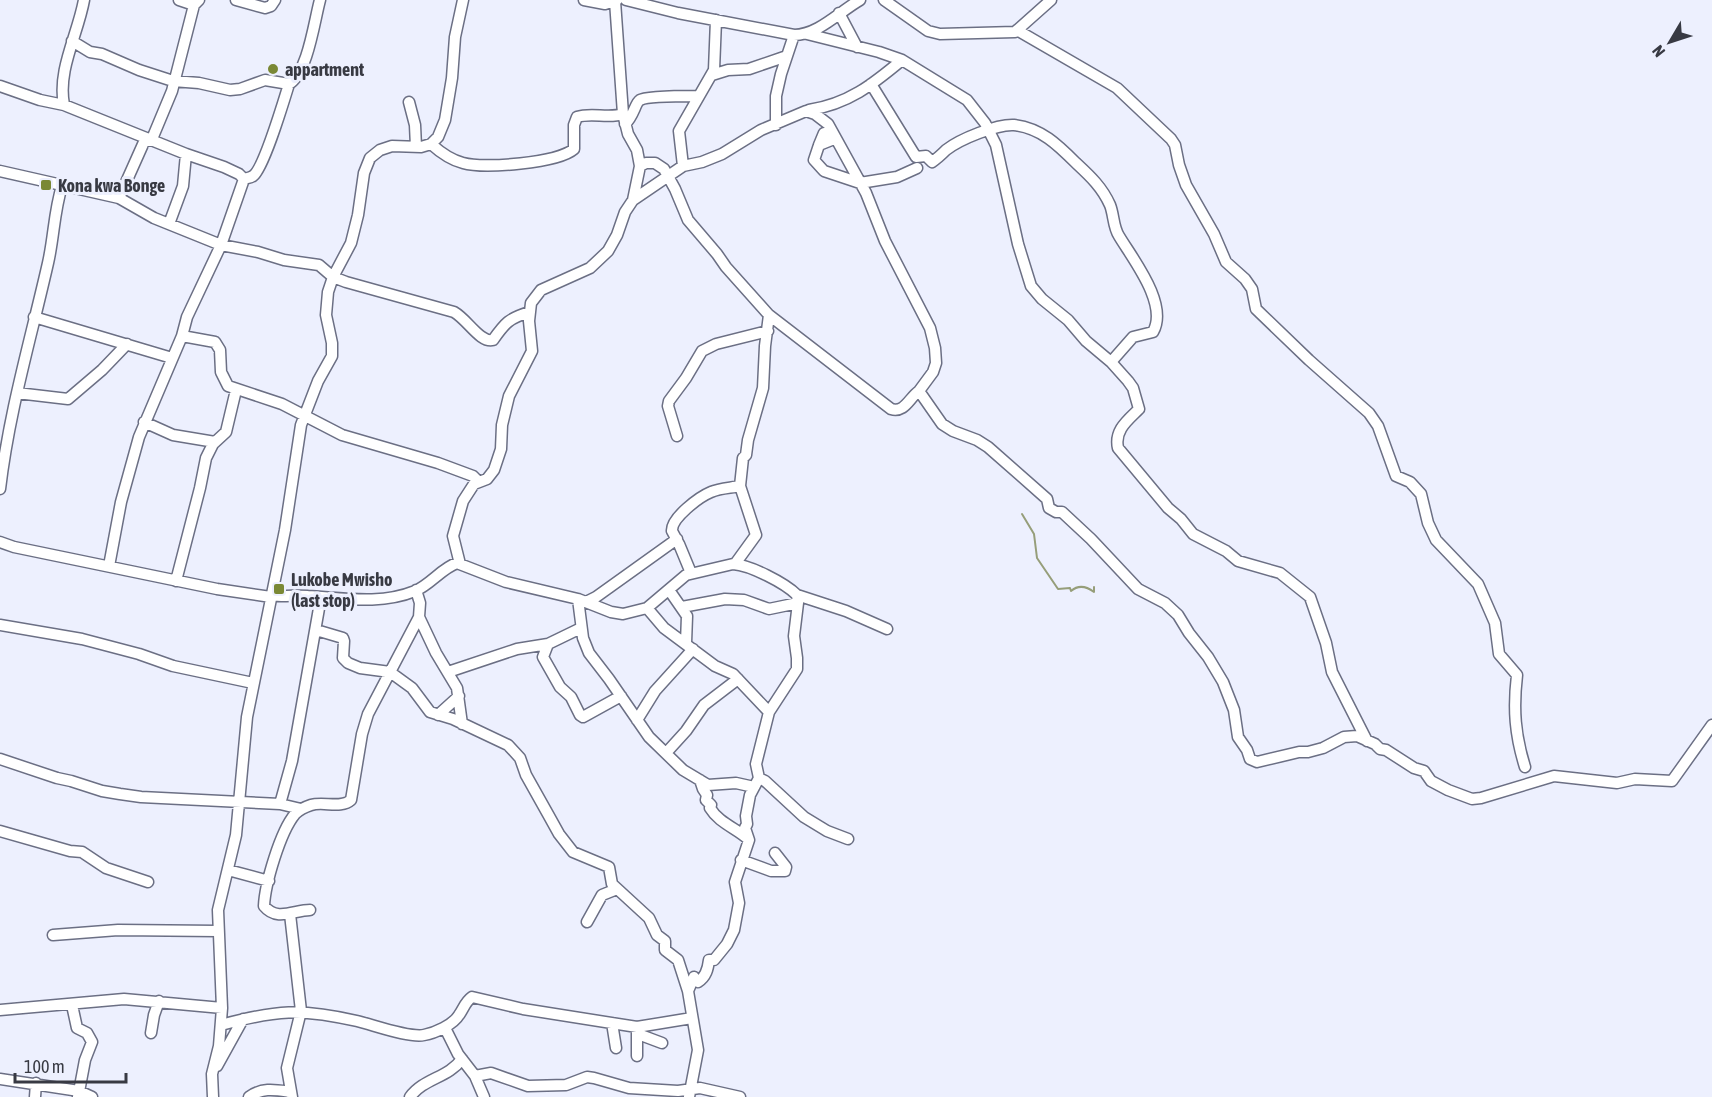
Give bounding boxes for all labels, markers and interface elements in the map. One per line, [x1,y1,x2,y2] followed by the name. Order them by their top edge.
[1640,12,1700,72] north arrow
[1648,42,1668,61] text: N
[285,59,365,80] place label: appartment
[266,62,280,76] marker: appartment
[58,175,165,196] place label: Kona kwa Bonge
[39,178,53,192] marker: Kona kwa Bonge
[291,569,392,611] place label: Lukobe Mwisho (last stop)
[272,582,286,596] marker: Lukobe Mwisho (last stop)
[15,1046,126,1084] scale bar
[24,1056,65,1077] text: 100 m

